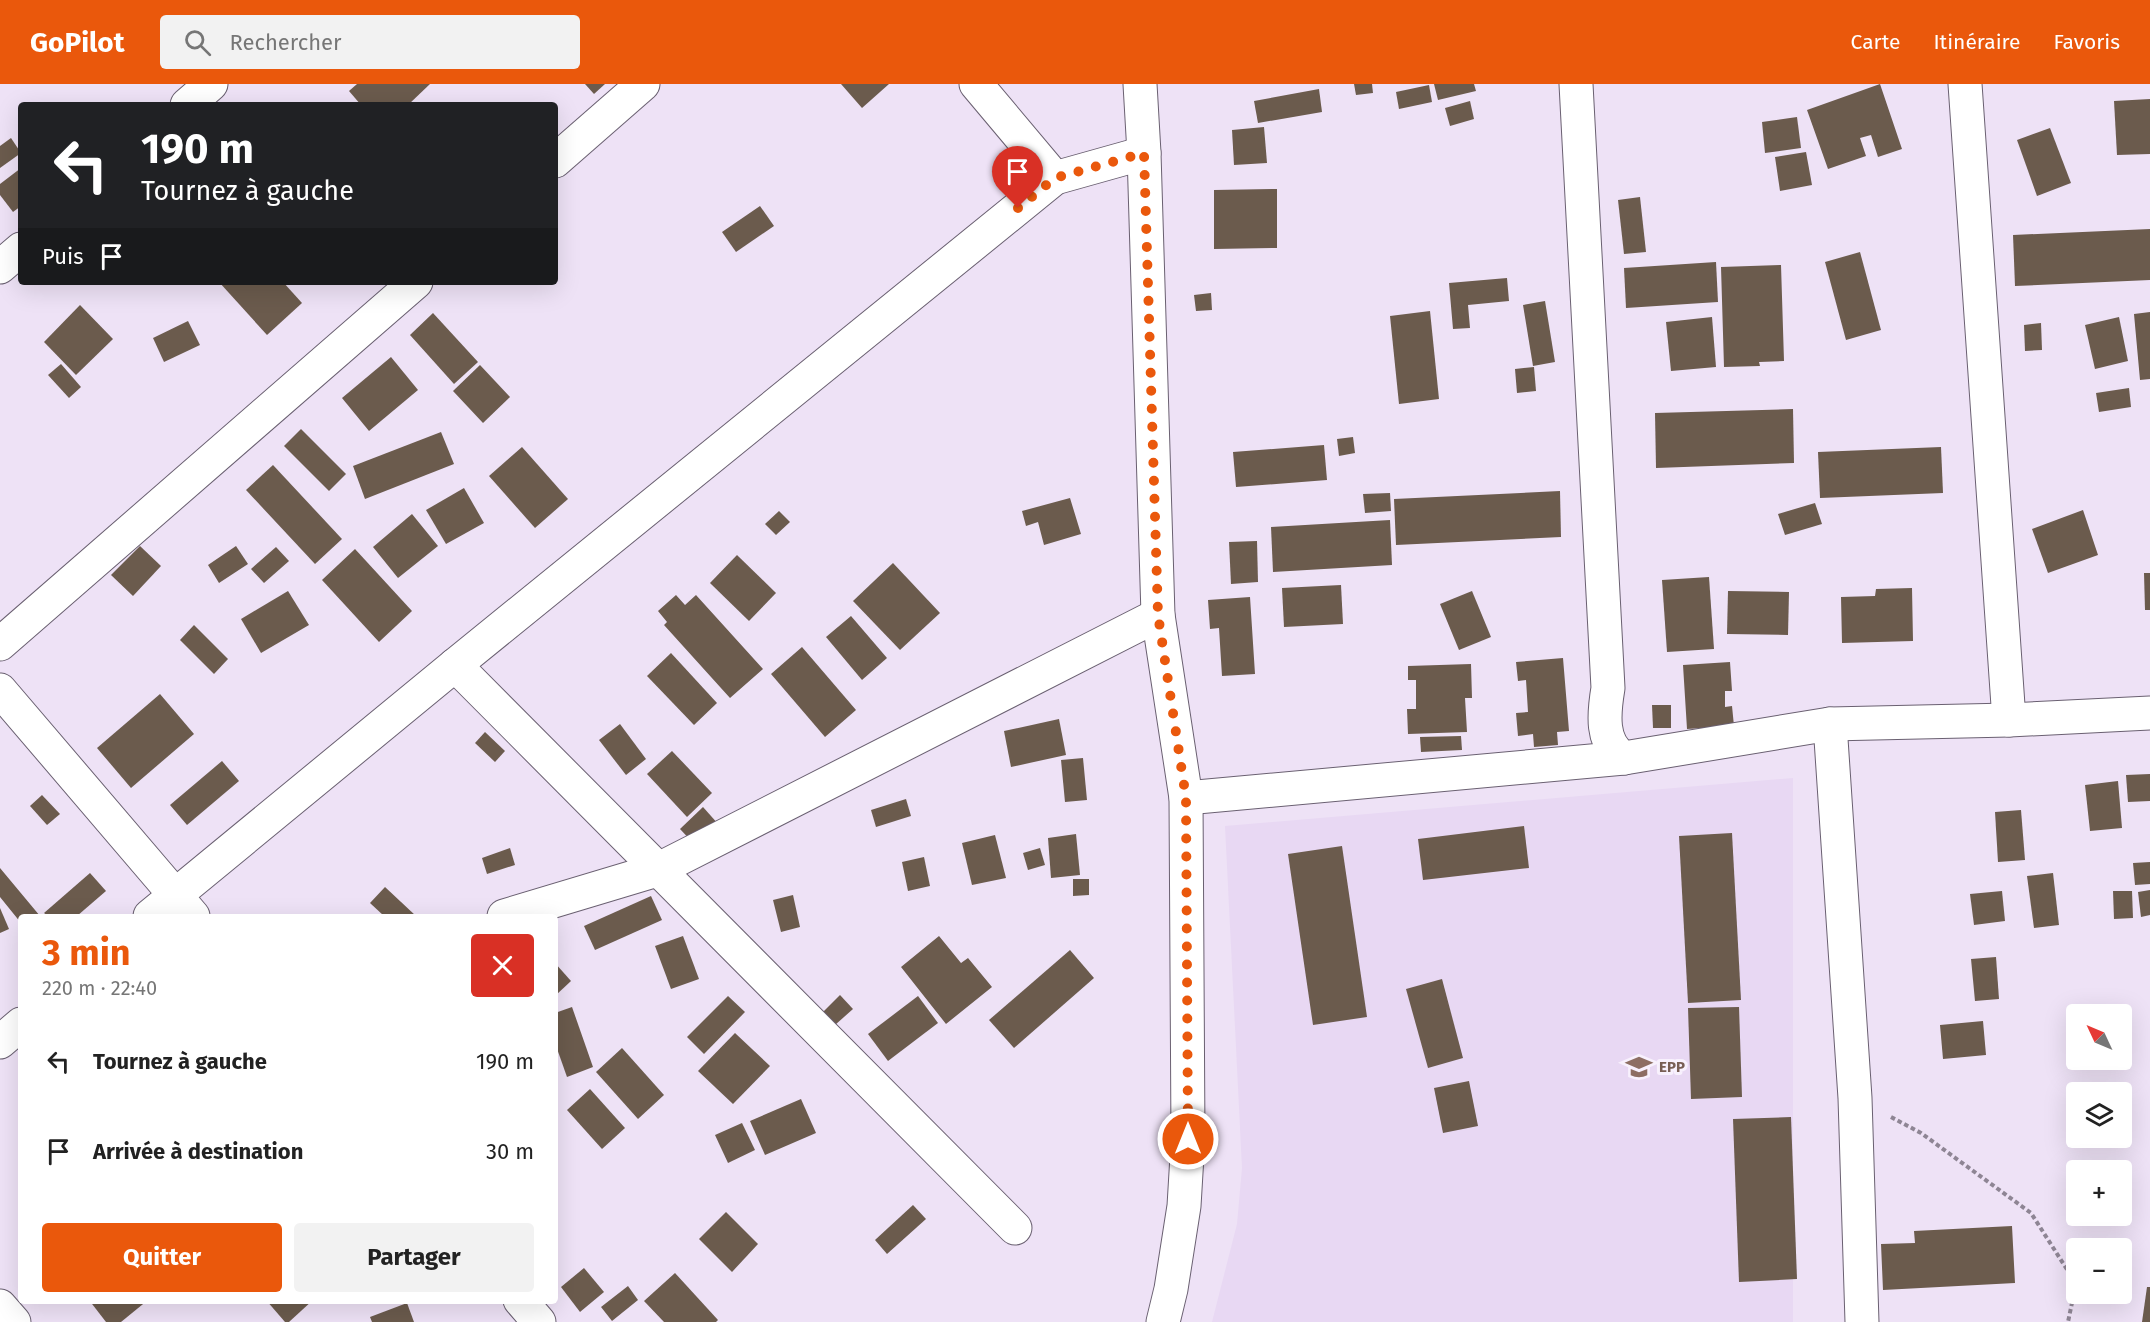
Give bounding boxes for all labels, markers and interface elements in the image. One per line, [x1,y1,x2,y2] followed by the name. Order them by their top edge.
[160,15,580,69] search box
[30,26,124,59] text: GoPilot
[181,26,214,59] icon: search
[229,29,342,56] text: Rechercher
[1851,29,1900,55] text: Carte
[1933,29,2020,55] text: Itinéraire
[2053,29,2120,55] text: Favoris
[141,124,254,174] text: 190 m
[42,126,120,204] icon: left
[992,146,1043,208] pin
[1001,155,1034,188] icon: arrive
[141,175,354,207] text: Tournez à gauche
[95,240,128,273] icon: arrive
[42,243,83,270] text: Puis
[42,931,131,975] text: 3 min
[471,934,534,997] button: close
[42,976,157,1000] text: 220 m · 22:40
[2066,1004,2132,1070] north arrow
[2066,1004,2132,1304] map controls
[42,1045,75,1078] icon: left
[93,1048,267,1075] text: Tournez à gauche
[476,1048,534,1075] text: 190 m
[1624,1052,1654,1082] school or university icon: EPP
[1659,1058,1685,1076] place label: EPP
[2066,1082,2132,1148] button: layers
[1156,1107,1220,1171] position arrow
[42,1135,75,1168] icon: arrive
[93,1138,303,1165] text: Arrivée à destination
[486,1138,534,1165] text: 30 m
[2066,1160,2132,1226] button: +
[42,1223,282,1292] button: Quitter
[294,1223,534,1292] button: Partager
[2066,1238,2132,1304] button: −

